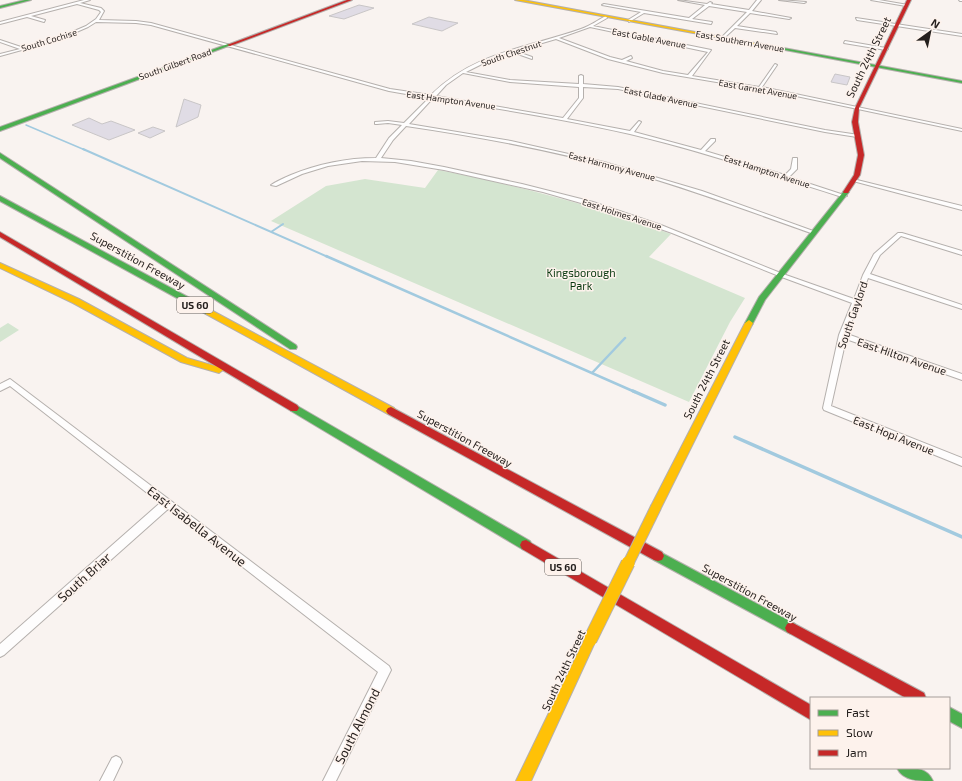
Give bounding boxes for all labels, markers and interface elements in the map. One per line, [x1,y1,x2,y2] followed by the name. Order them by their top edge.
[910,12,950,52] north arrow
[843,14,893,100] street label: South 24th Street
[929,16,943,31] text: N
[611,25,687,51] street label: East Gable Avenue
[20,26,78,54] street label: South Cochise
[695,28,785,54] street label: East Southern Avenue
[479,37,543,68] street label: South Chestnut
[137,46,213,82] street label: South Gilbert Road
[718,77,798,101] street label: East Garnet Avenue
[623,84,699,110] street label: East Glade Avenue
[406,88,496,112] street label: East Hampton Avenue
[567,149,657,183] street label: East Harmony Avenue
[723,152,812,190] street label: East Hampton Avenue
[581,196,663,232] street label: East Holmes Avenue
[88,229,188,292] street label: Superstition Freeway
[546,266,616,292] park label: Kingsborough Park
[834,280,870,350] street label: South Gaylord
[177,297,213,313] road number: US 60
[856,335,948,377] street label: East Hilton Avenue
[680,337,732,421] street label: South 24th Street
[415,407,515,470] street label: Superstition Freeway
[852,413,936,457] street label: East Hopi Avenue
[144,482,250,570] street label: East Isabella Avenue
[54,549,114,605] street label: South Briar
[545,559,581,575] road number: US 60
[700,561,800,624] street label: Superstition Freeway
[538,627,588,713] street label: South 24th Street
[331,685,383,767] street label: South Almond
[810,697,950,769] legend
[846,705,870,719] text: Fast
[846,725,873,739] text: Slow
[846,745,867,759] text: Jam

